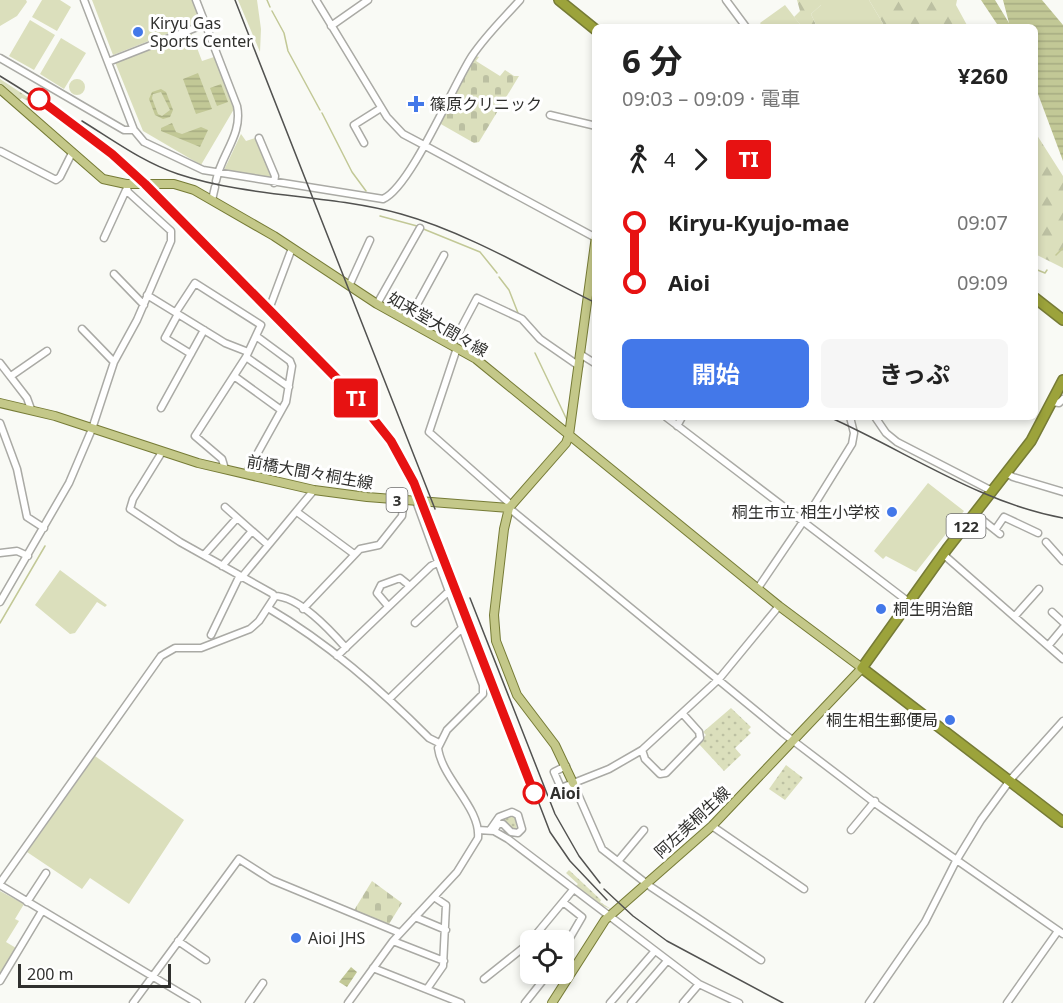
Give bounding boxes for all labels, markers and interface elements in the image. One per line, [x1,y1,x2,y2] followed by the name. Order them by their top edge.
[150,12,253,52] place label: Kiryu Gas Sports Center
[131,25,145,39] marker: Kiryu Gas Sports Center
[622,38,682,83] text: 6 分
[958,60,1008,90] text: ¥260
[622,85,800,112] text: 09:03 – 09:09 · 電車
[28,88,50,110] unlabelled marker
[430,93,542,115] place label: 篠原クリニック
[407,95,425,113] marker: 篠原クリニック
[622,143,655,176] icon: walk
[684,143,717,176] icon: forward
[738,145,759,173] text: TI
[664,146,675,173] text: 4
[668,207,850,237] text: Kiryu-Kyujo-mae
[957,209,1008,236] text: 09:07
[668,267,710,297] text: Aioi
[957,269,1008,296] text: 09:09
[384,286,492,362] street label: 如来堂大間々線
[622,339,809,408] button: 開始
[821,339,1008,408] button: きっぷ
[329,378,383,418] line badge: TI
[346,384,366,412] text: TI
[245,450,375,494] street label: 前橋大間々桐生線
[386,488,408,512] road number: 3
[732,501,880,523] place label: 桐生市立 相生小学校
[885,505,899,519] marker: 桐生市立 相生小学校
[946,514,986,538] road number: 122
[893,598,973,620] place label: 桐生明治館
[874,602,888,616] marker: 桐生明治館
[826,709,938,731] place label: 桐生相生郵便局
[943,713,957,727] marker: 桐生相生郵便局
[649,781,735,863] street label: 阿左美桐生線
[523,782,545,804] marker: Aioi
[550,782,581,804] place label: Aioi
[308,927,366,949] place label: Aioi JHS
[520,930,574,984] map controls
[520,930,574,984] button: locate
[289,931,303,945] marker: Aioi JHS
[18,961,171,988] scale bar
[27,963,74,985] text: 200 m

